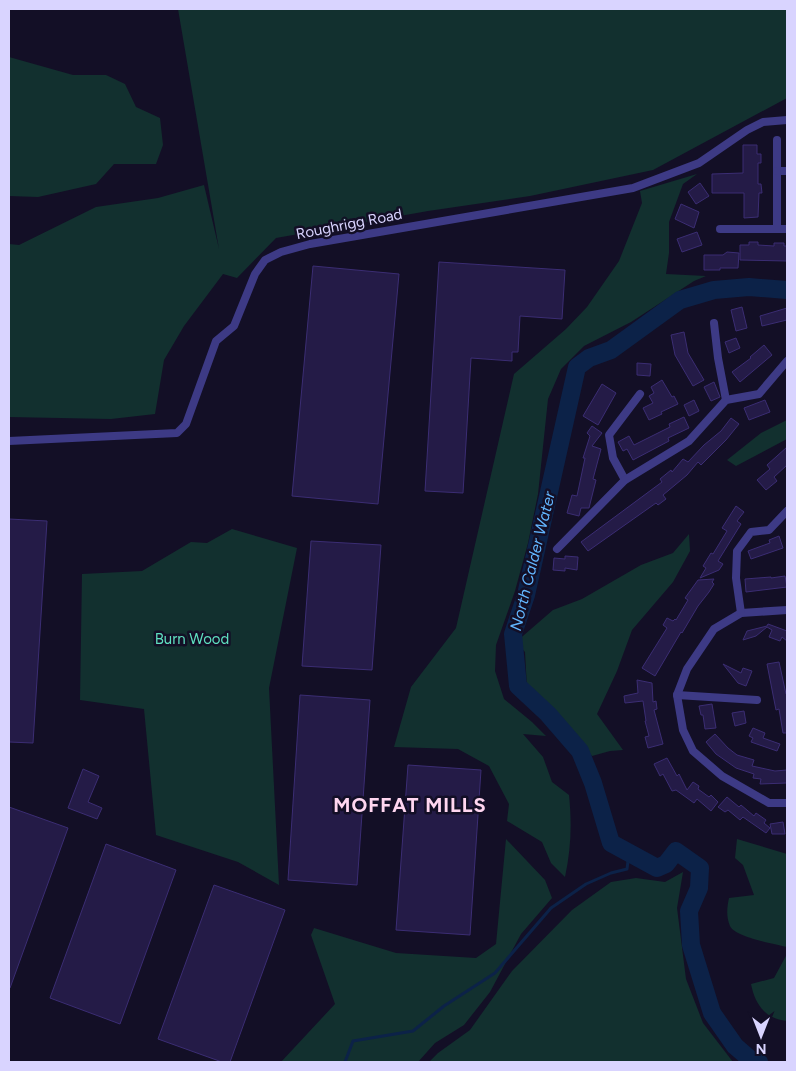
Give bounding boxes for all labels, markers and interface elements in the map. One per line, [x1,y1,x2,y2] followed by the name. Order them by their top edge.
[294,205,404,243] street label: Roughrigg Road
[506,489,559,633] water label: North Calder Water
[155,630,229,648] park label: Burn Wood
[333,793,487,817] district label: MOFFAT MILLS
[736,1011,786,1061] north arrow
[756,1040,766,1057] text: N

